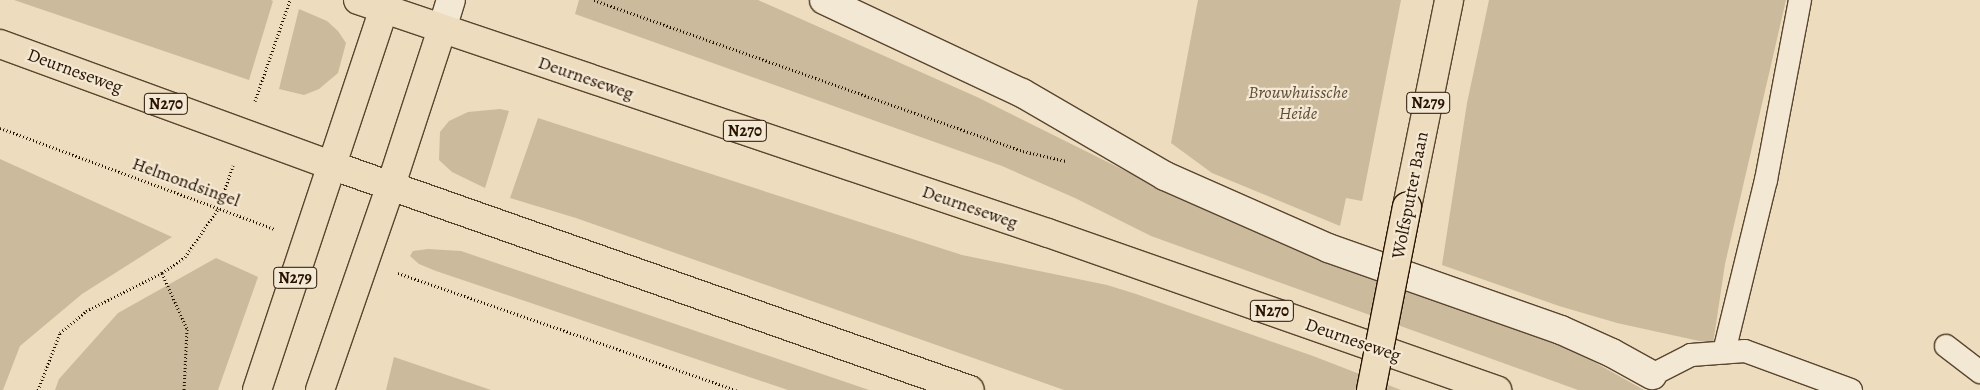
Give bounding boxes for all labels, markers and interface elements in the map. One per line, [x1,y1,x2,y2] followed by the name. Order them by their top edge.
[24,44,126,98] street label: Deurneseweg
[535,52,637,104] street label: Deurneseweg
[1248,82,1348,125] park label: Brouwhuissche Heide
[144,90,188,118] road number: N270
[1406,90,1450,116] road number: N279
[722,118,768,144] road number: N270
[1387,130,1433,260] street label: Wolfsputter Baan
[129,153,243,211] street label: Helmondsingel
[919,181,1021,233] street label: Deurneseweg
[272,264,318,292] road number: N279
[1250,298,1294,324] road number: N270
[1302,314,1404,366] street label: Deurneseweg

